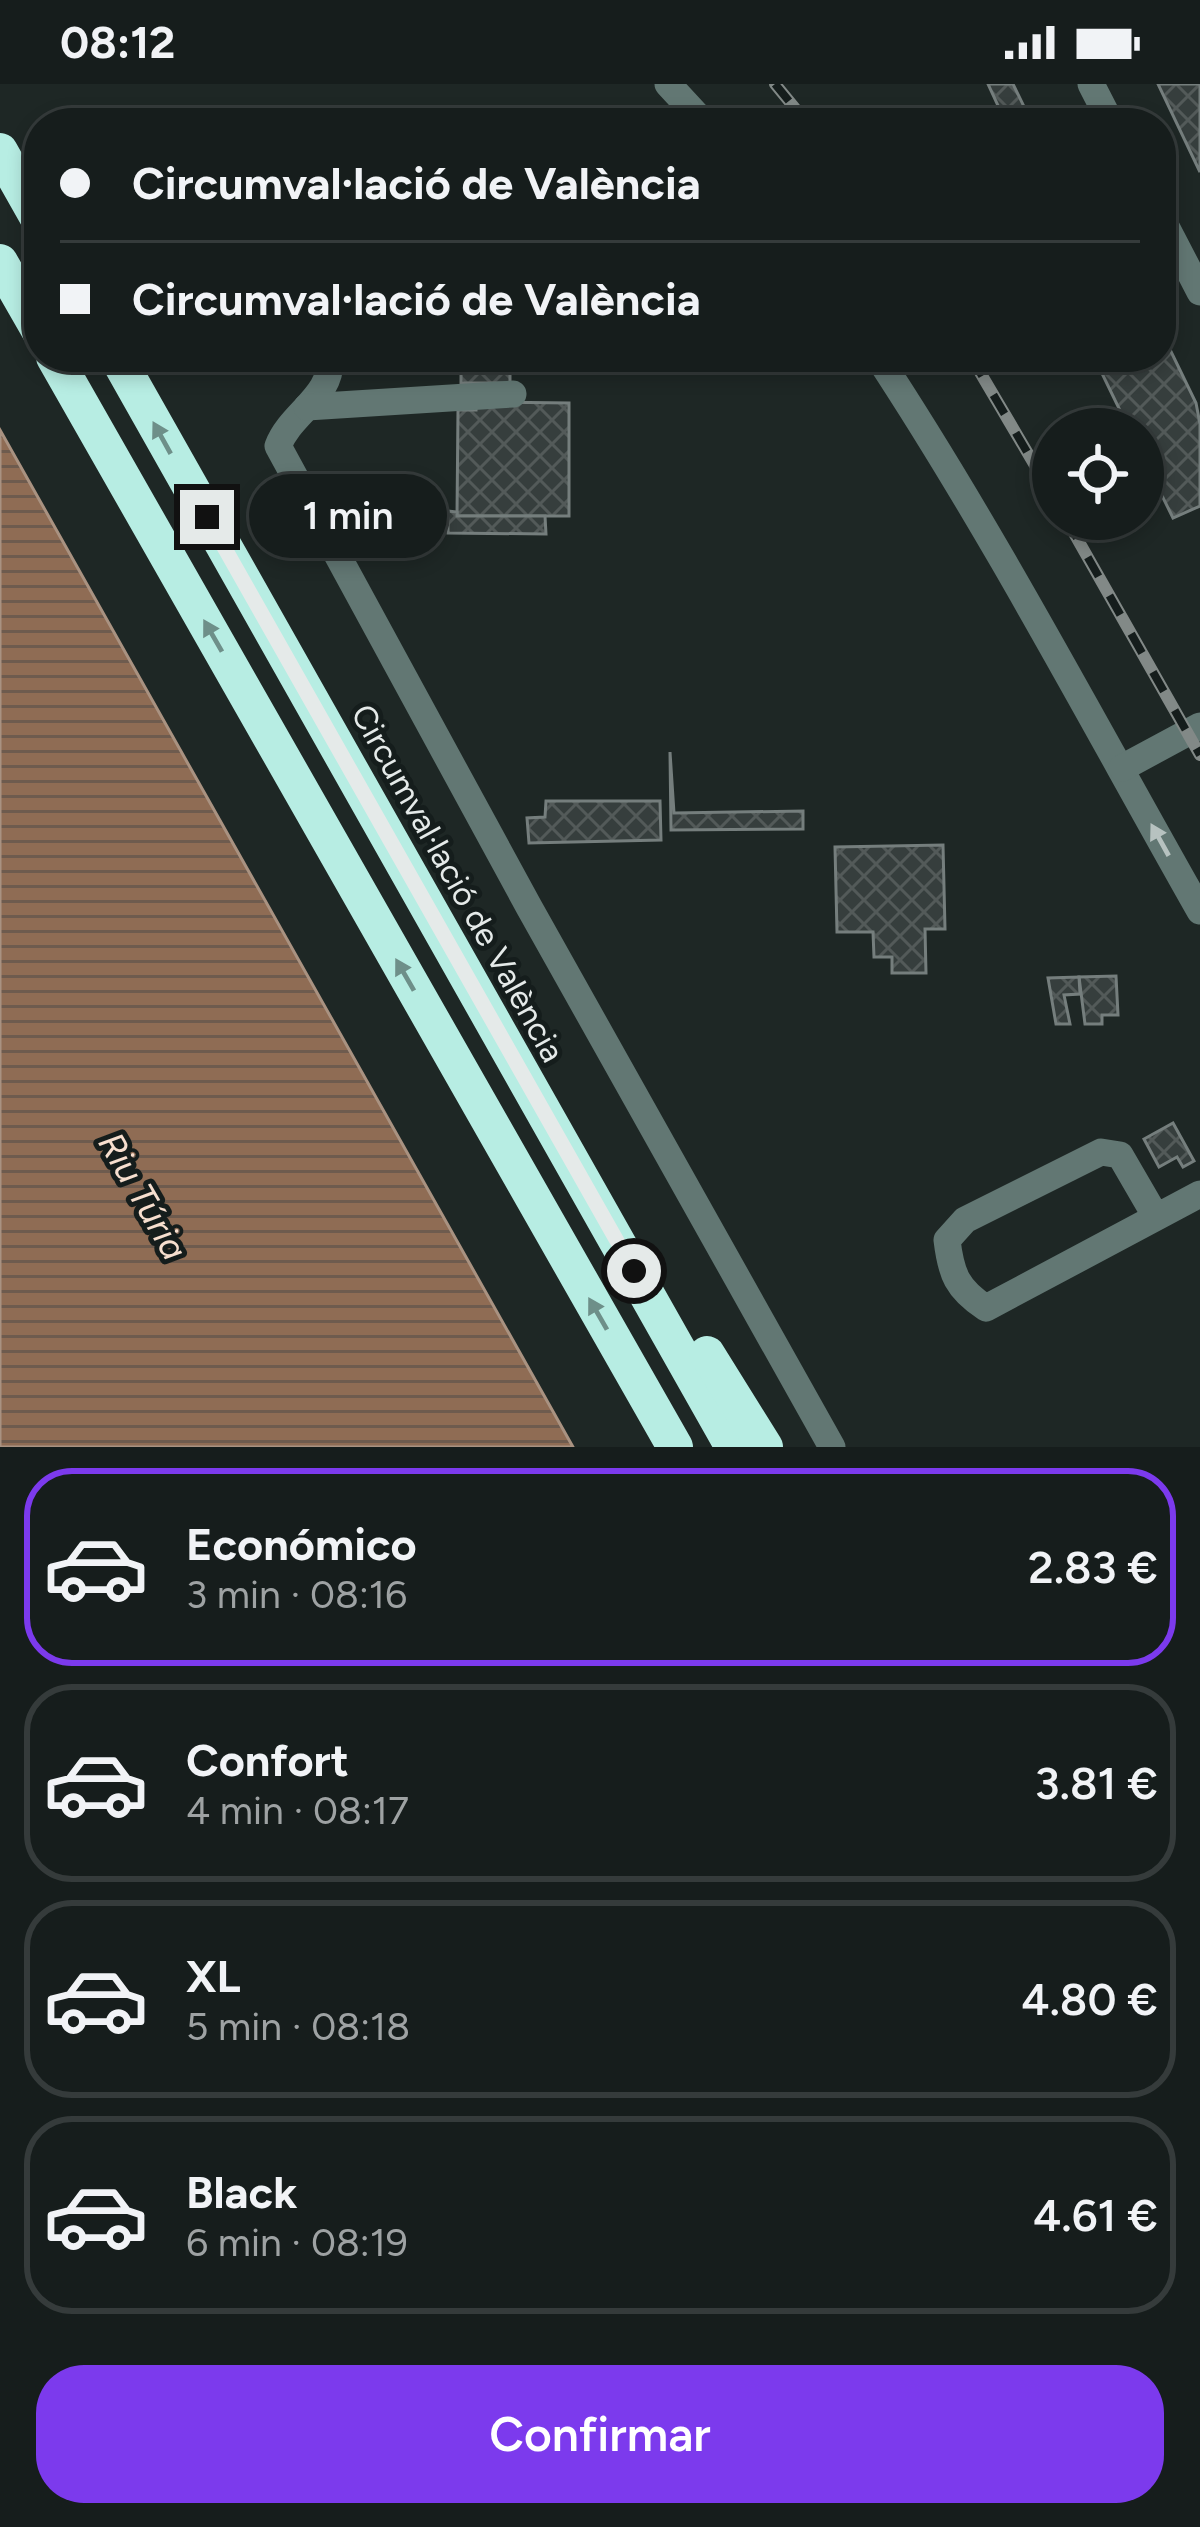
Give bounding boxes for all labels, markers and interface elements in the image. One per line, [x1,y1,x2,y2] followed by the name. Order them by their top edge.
[60,15,175,69] text: 08:12
[132,156,701,210] text: Circumval·lació de València
[132,272,701,326] text: Circumval·lació de València
[1032,408,1164,540] map controls
[1032,408,1164,540] button: locate
[153,421,174,455] one-way arrow
[249,475,447,559] callout: 1 min
[180,490,234,544] route end
[302,492,394,539] text: 1 min
[203,619,224,652] one-way arrow
[343,697,573,1069] street label: Circumval·lació de València
[1150,823,1171,858] one-way arrow
[396,958,417,991] one-way arrow
[89,1125,197,1267] water label: Riu Túria
[607,1244,661,1298] route start
[588,1297,609,1331] one-way arrow
[42,1513,150,1621] icon: car
[186,1517,417,1571] text: Económico
[1028,1540,1158,1594] text: 2.83 €
[186,1571,407,1618] text: 3 min · 08:16
[42,1729,150,1837] icon: car
[186,1733,349,1787] text: Confort
[1035,1756,1158,1810] text: 3.81 €
[186,1787,409,1834] text: 4 min · 08:17
[42,1945,150,2053] icon: car
[186,1949,241,2003] text: XL
[1021,1972,1158,2026] text: 4.80 €
[186,2003,410,2050] text: 5 min · 08:18
[42,2161,150,2269] icon: car
[186,2165,297,2219] text: Black
[1033,2188,1158,2242] text: 4.61 €
[186,2219,408,2266] text: 6 min · 08:19
[36,2365,1164,2503] button: Confirmar

